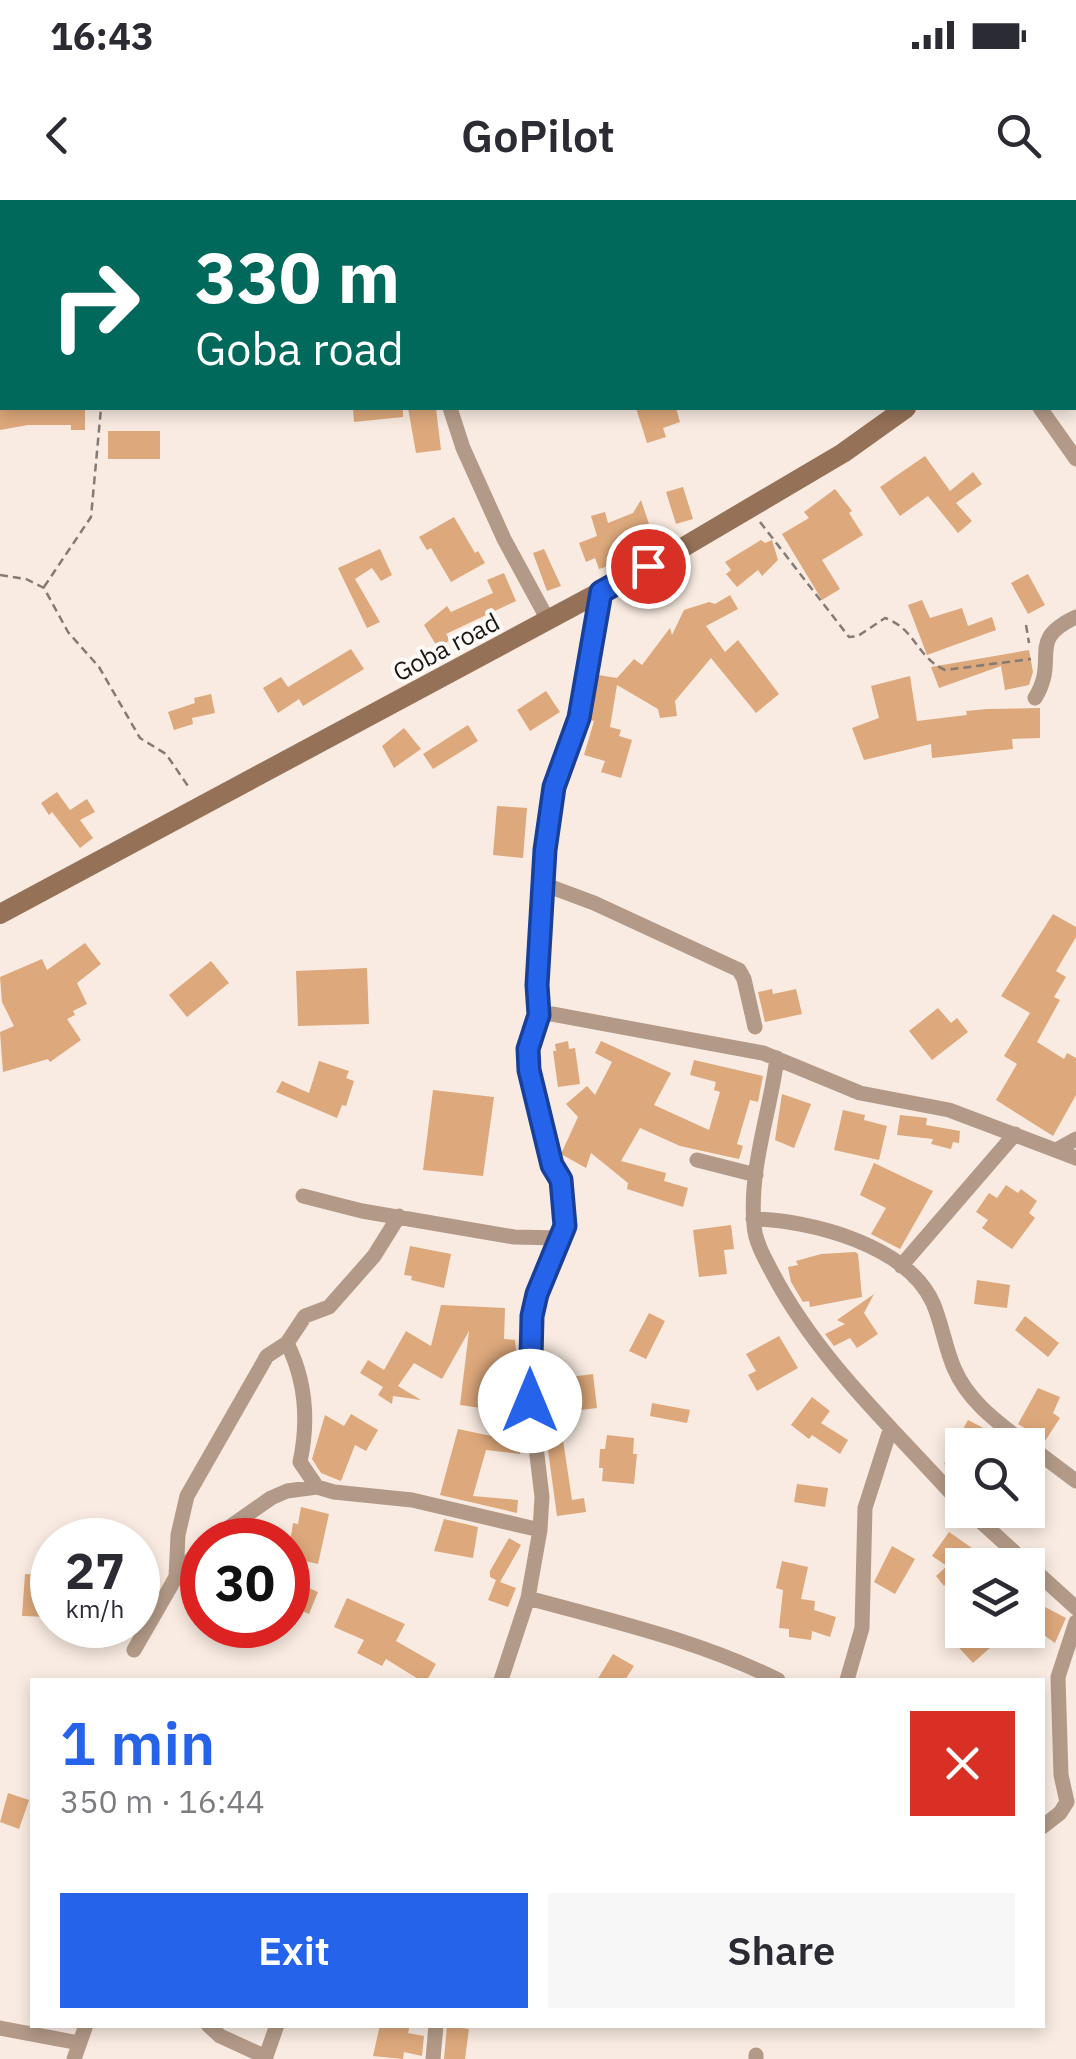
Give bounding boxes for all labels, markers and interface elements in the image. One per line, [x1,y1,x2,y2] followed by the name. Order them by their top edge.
[50,11,154,60] text: 16:43
[461,106,615,164] text: GoPilot
[30,108,85,163] icon: back
[991,108,1046,163] icon: search
[195,231,400,322] text: 330 m
[30,240,160,370] icon: right
[195,319,404,377] text: Goba road
[606,524,691,609] pin
[621,539,676,594] icon: arrive
[387,605,505,688] street label: Goba road
[478,1349,582,1453] position arrow
[945,1428,1045,1648] map controls
[945,1428,1045,1528] button: search
[180,1518,310,1648] speed limit sign: 30
[65,1538,125,1603] text: 27
[945,1548,1045,1648] button: layers
[66,1592,124,1625] text: km/h
[60,1703,215,1782] text: 1 min
[910,1711,1015,1816] button: close
[60,1780,265,1822] text: 350 m · 16:44
[60,1893,528,2008] button: Exit
[548,1893,1015,2008] button: Share

